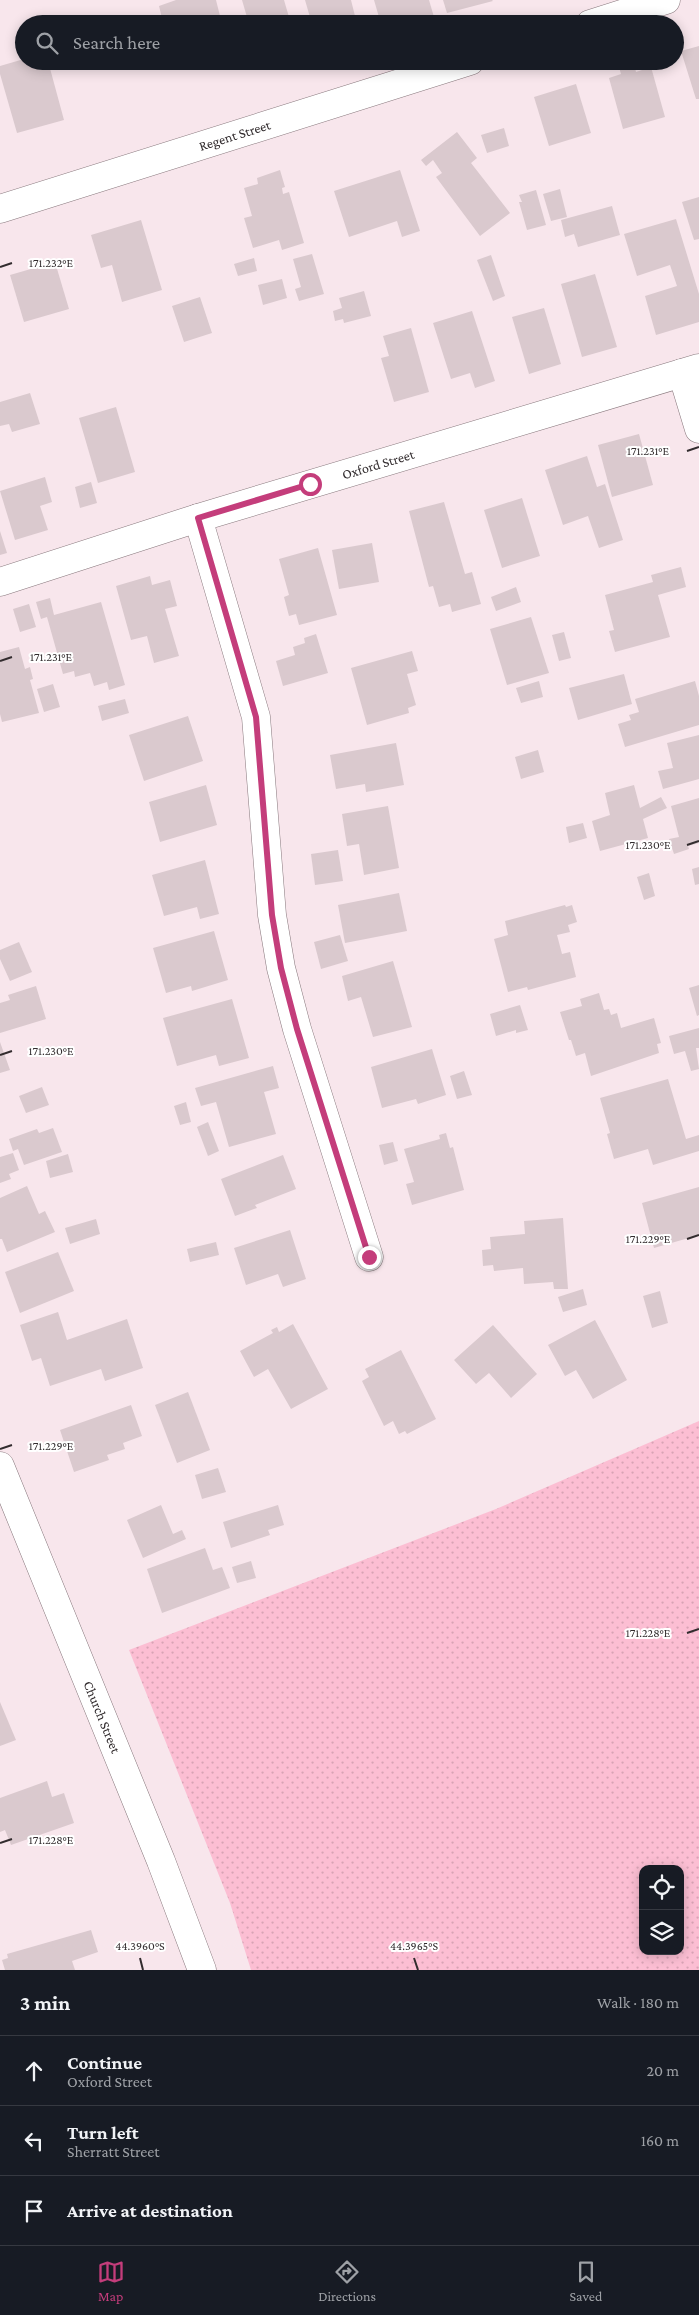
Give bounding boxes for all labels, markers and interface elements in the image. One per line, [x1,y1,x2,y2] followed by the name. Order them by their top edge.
[15,15,684,70] search box
[33,29,61,57] icon: search
[73,32,160,53] text: Search here
[197,116,273,154] street label: Regent Street
[29,256,73,270] text: 171.232°E
[627,444,670,458] text: 171.231°E
[340,446,416,482] street label: Oxford Street
[299,473,322,496] route start
[30,650,73,664] text: 171.231°E
[625,838,671,852] text: 171.230°E
[28,1044,74,1058] text: 171.230°E
[626,1232,671,1246] text: 171.229°E
[358,1246,381,1269] route end
[29,1439,74,1453] text: 171.229°E
[626,1626,671,1640] text: 171.228°E
[80,1678,124,1756] street label: Church Street
[29,1833,74,1847] text: 171.228°E
[639,1865,684,1955] map controls
[639,1865,684,1910] button: locate
[639,1910,684,1955] button: layers
[115,1939,165,1953] text: 44.3960°S
[390,1939,438,1953] text: 44.3965°S
[20,1991,70,2015] text: 3 min
[597,1994,679,2011] text: Walk · 180 m
[67,2052,142,2073] text: Continue
[20,2057,48,2085] icon: ahead
[646,2062,679,2079] text: 20 m
[67,2073,152,2090] text: Oxford Street
[67,2122,139,2143] text: Turn left
[20,2127,48,2155] icon: left
[641,2132,679,2149] text: 160 m
[67,2143,160,2160] text: Sherratt Street
[20,2197,48,2225] icon: arrive
[67,2200,233,2221] text: Arrive at destination
[97,2258,125,2304] tab: Map
[318,2258,376,2304] tab: Directions
[569,2258,602,2304] tab: Saved

